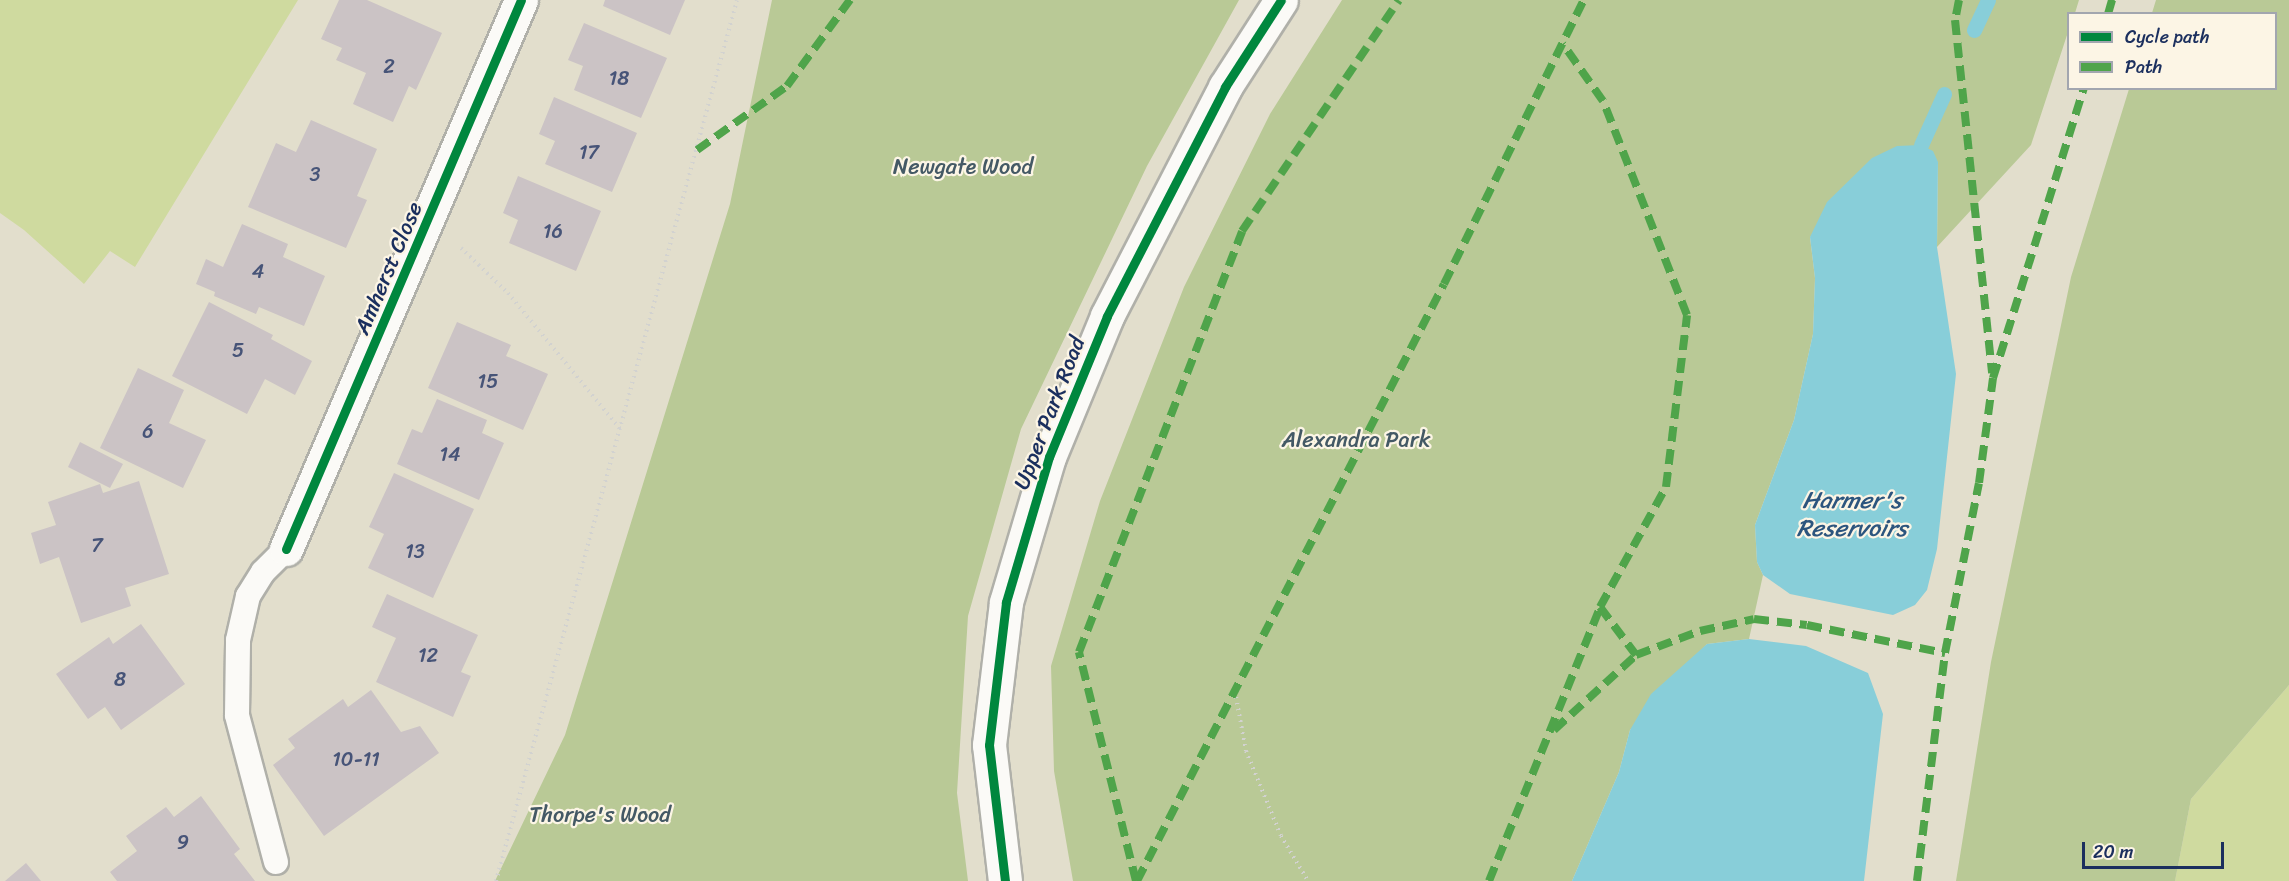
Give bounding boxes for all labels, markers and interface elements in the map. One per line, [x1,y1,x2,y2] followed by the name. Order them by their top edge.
[2067,12,2277,90] legend
[2125,21,2209,53] text: Cycle path
[2125,51,2162,83] text: Path
[383,54,395,78] house number: 2
[609,66,629,90] house number: 18
[579,140,599,164] house number: 17
[893,154,1033,180] park label: Newgate Wood
[310,162,320,186] house number: 3
[348,198,428,338] street label: Amherst Close
[543,219,563,243] house number: 16
[252,259,264,283] house number: 4
[1008,333,1090,493] street label: Upper Park Road
[232,338,244,362] house number: 5
[478,369,498,393] house number: 15
[142,419,154,443] house number: 6
[1282,427,1430,453] park label: Alexandra Park
[439,442,461,466] house number: 14
[1797,487,1907,543] water label: Harmer's Reservoirs
[91,533,103,557] house number: 7
[405,539,425,563] house number: 13
[418,643,438,667] house number: 12
[114,667,126,691] house number: 8
[332,747,380,771] house number: 10-11
[529,802,671,828] park label: Thorpe's Wood
[177,830,189,854] house number: 9
[2085,830,2228,868] scale bar
[2093,836,2133,868] text: 20 m

